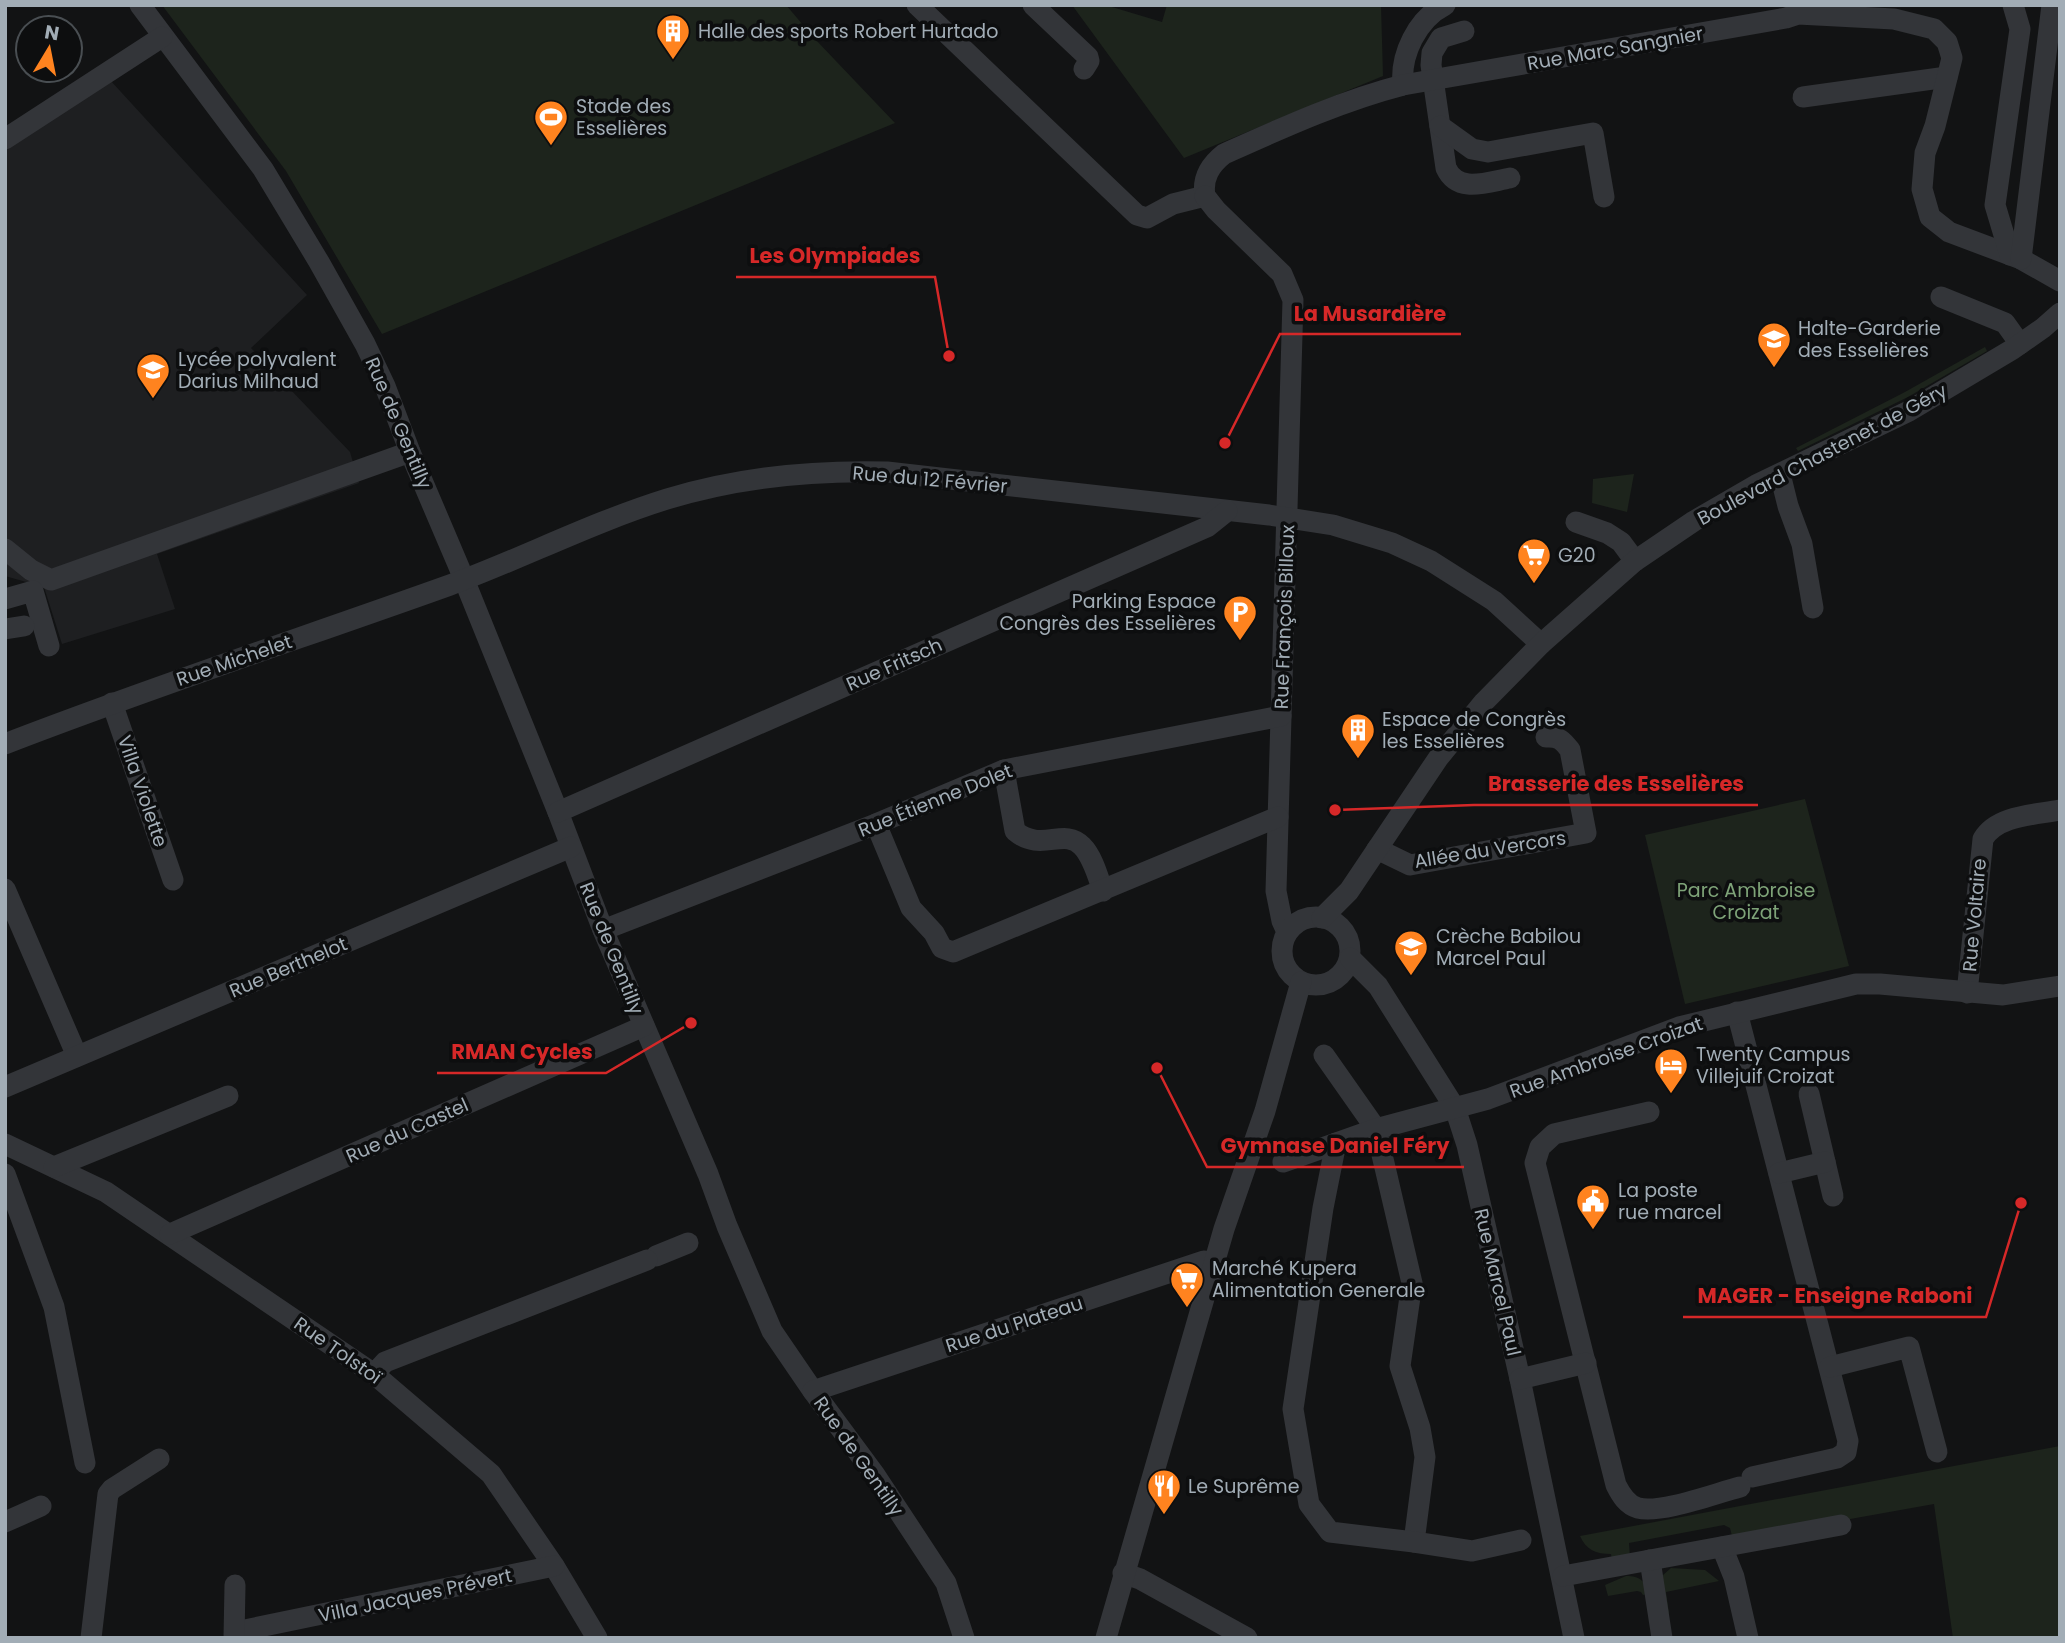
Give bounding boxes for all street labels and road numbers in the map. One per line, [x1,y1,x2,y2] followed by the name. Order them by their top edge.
[1525,20,1705,77] street label: Rue Marc Sangnier
[359,353,439,493] street label: Rue de Gentilly
[1693,377,1952,532] street label: Boulevard Chastenet de Géry
[851,459,1009,500] street label: Rue du 12 Février
[1268,524,1301,710] street label: Rue François Billoux
[173,628,296,693] street label: Rue Michelet
[842,631,946,698] street label: Rue Fritsch
[111,732,174,851] street label: Villa Violette
[854,757,1016,844] street label: Rue Étienne Dolet
[1412,824,1568,875] street label: Allée du Vercors
[1956,857,1993,973] street label: Rue Voltaire
[573,878,651,1019] street label: Rue de Gentilly
[225,930,351,1004] street label: Rue Berthelot
[1506,1010,1706,1105] street label: Rue Ambroise Croizat
[342,1091,473,1170] street label: Rue du Castel
[1467,1206,1528,1359] street label: Rue Marcel Paul
[942,1290,1086,1359] street label: Rue du Plateau
[288,1310,387,1391] street label: Rue Tolstoï
[807,1391,910,1522] street label: Rue de Gentilly
[316,1562,514,1629] street label: Villa Jacques Prévert

